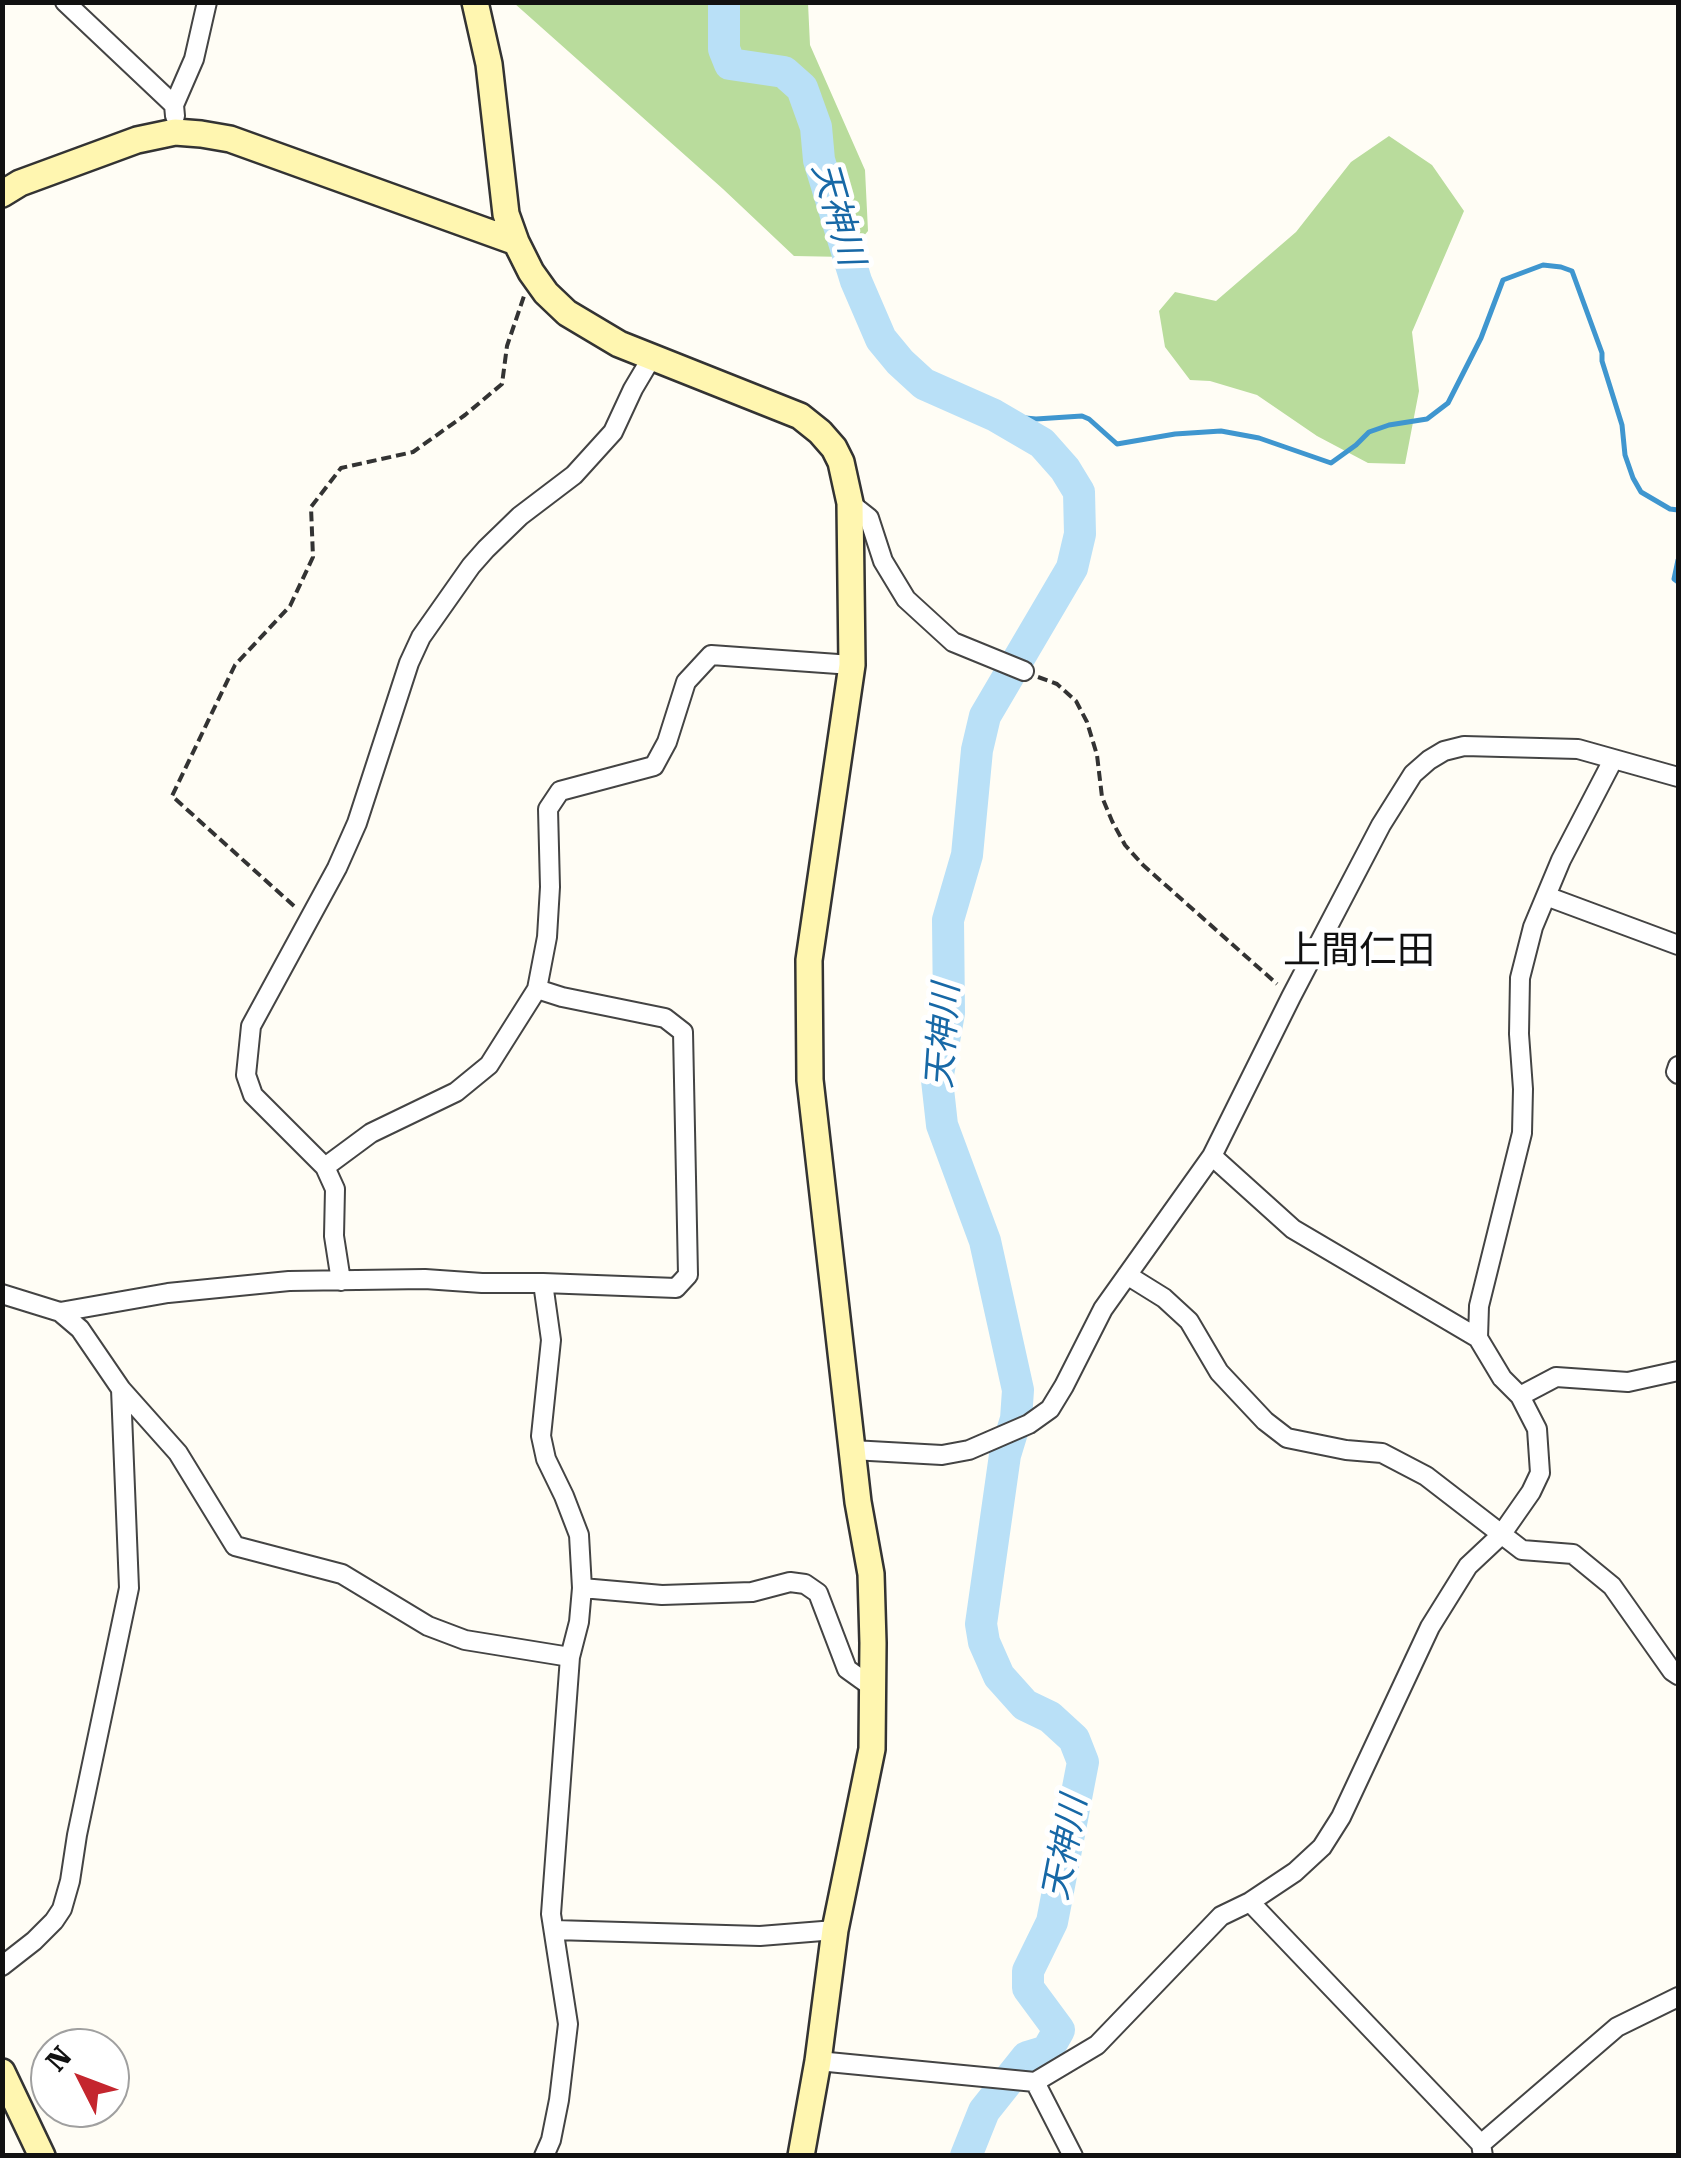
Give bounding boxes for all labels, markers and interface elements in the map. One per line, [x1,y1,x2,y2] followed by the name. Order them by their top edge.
[802,158,872,270] water label: 天神川
[1283,929,1435,975] district label: 上間仁田
[919,982,969,1090] water label: 天神川
[1035,1792,1097,1904] water label: 天神川
[30,2028,130,2128] north arrow
[39,2040,78,2078] text: N

